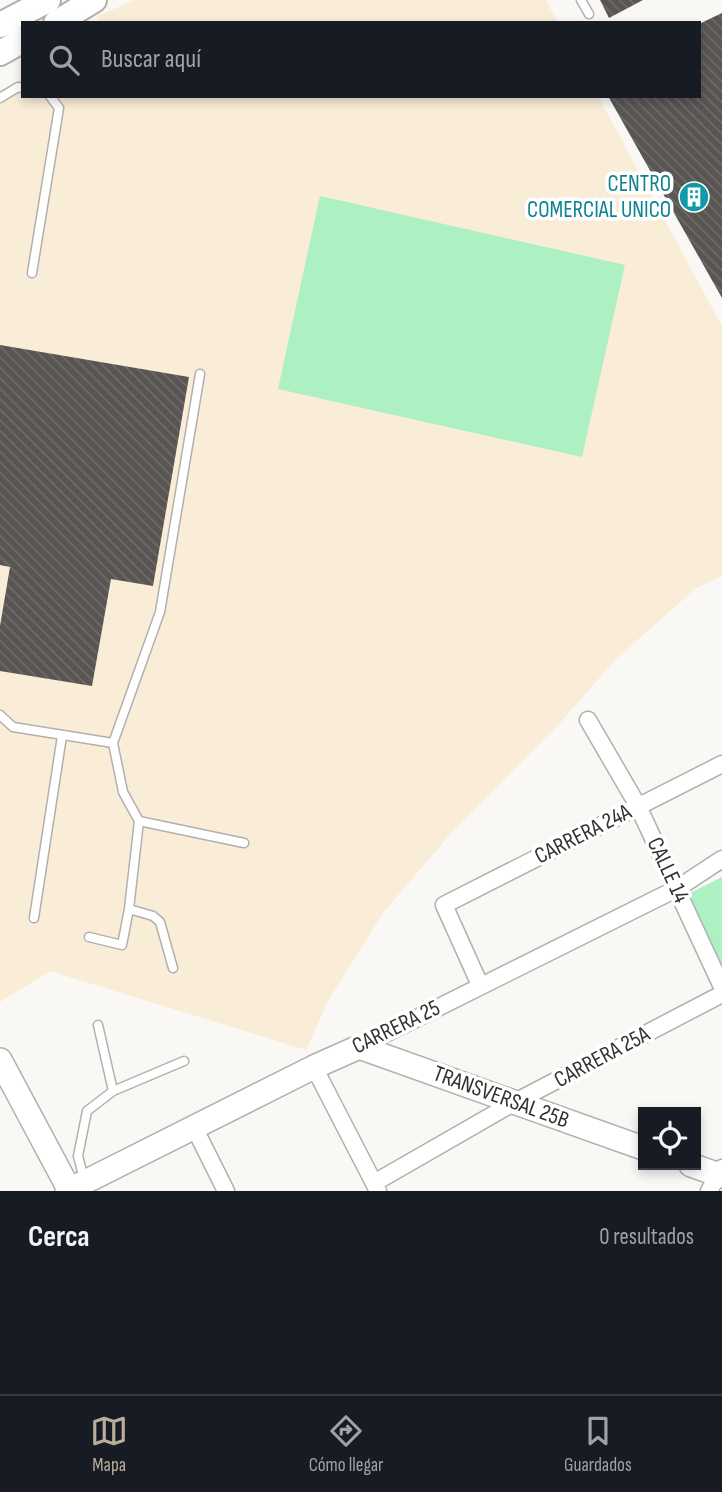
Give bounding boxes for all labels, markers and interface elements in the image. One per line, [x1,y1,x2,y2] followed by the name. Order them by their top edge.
[21,21,701,98] search box
[45,41,83,79] icon: search
[101,44,201,75] text: Buscar aquí
[527,170,671,224] place label: CENTRO COMERCIAL UNICO
[677,180,711,214] building icon: CENTRO COMERCIAL UNICO
[530,798,636,870] street label: CARRERA 24A
[641,833,695,907] street label: CALLE 14
[347,994,445,1060] street label: CARRERA 25
[549,1020,655,1094] street label: CARRERA 25A
[429,1059,573,1135] street label: TRANSVERSAL 25B
[638,1107,701,1170] map controls
[638,1107,701,1170] button: locate
[28,1219,90,1255] text: Cerca
[599,1223,694,1251] text: 0 resultados
[90,1412,128,1477] tab: Mapa
[309,1412,384,1477] tab: Cómo llegar
[564,1412,632,1477] tab: Guardados

